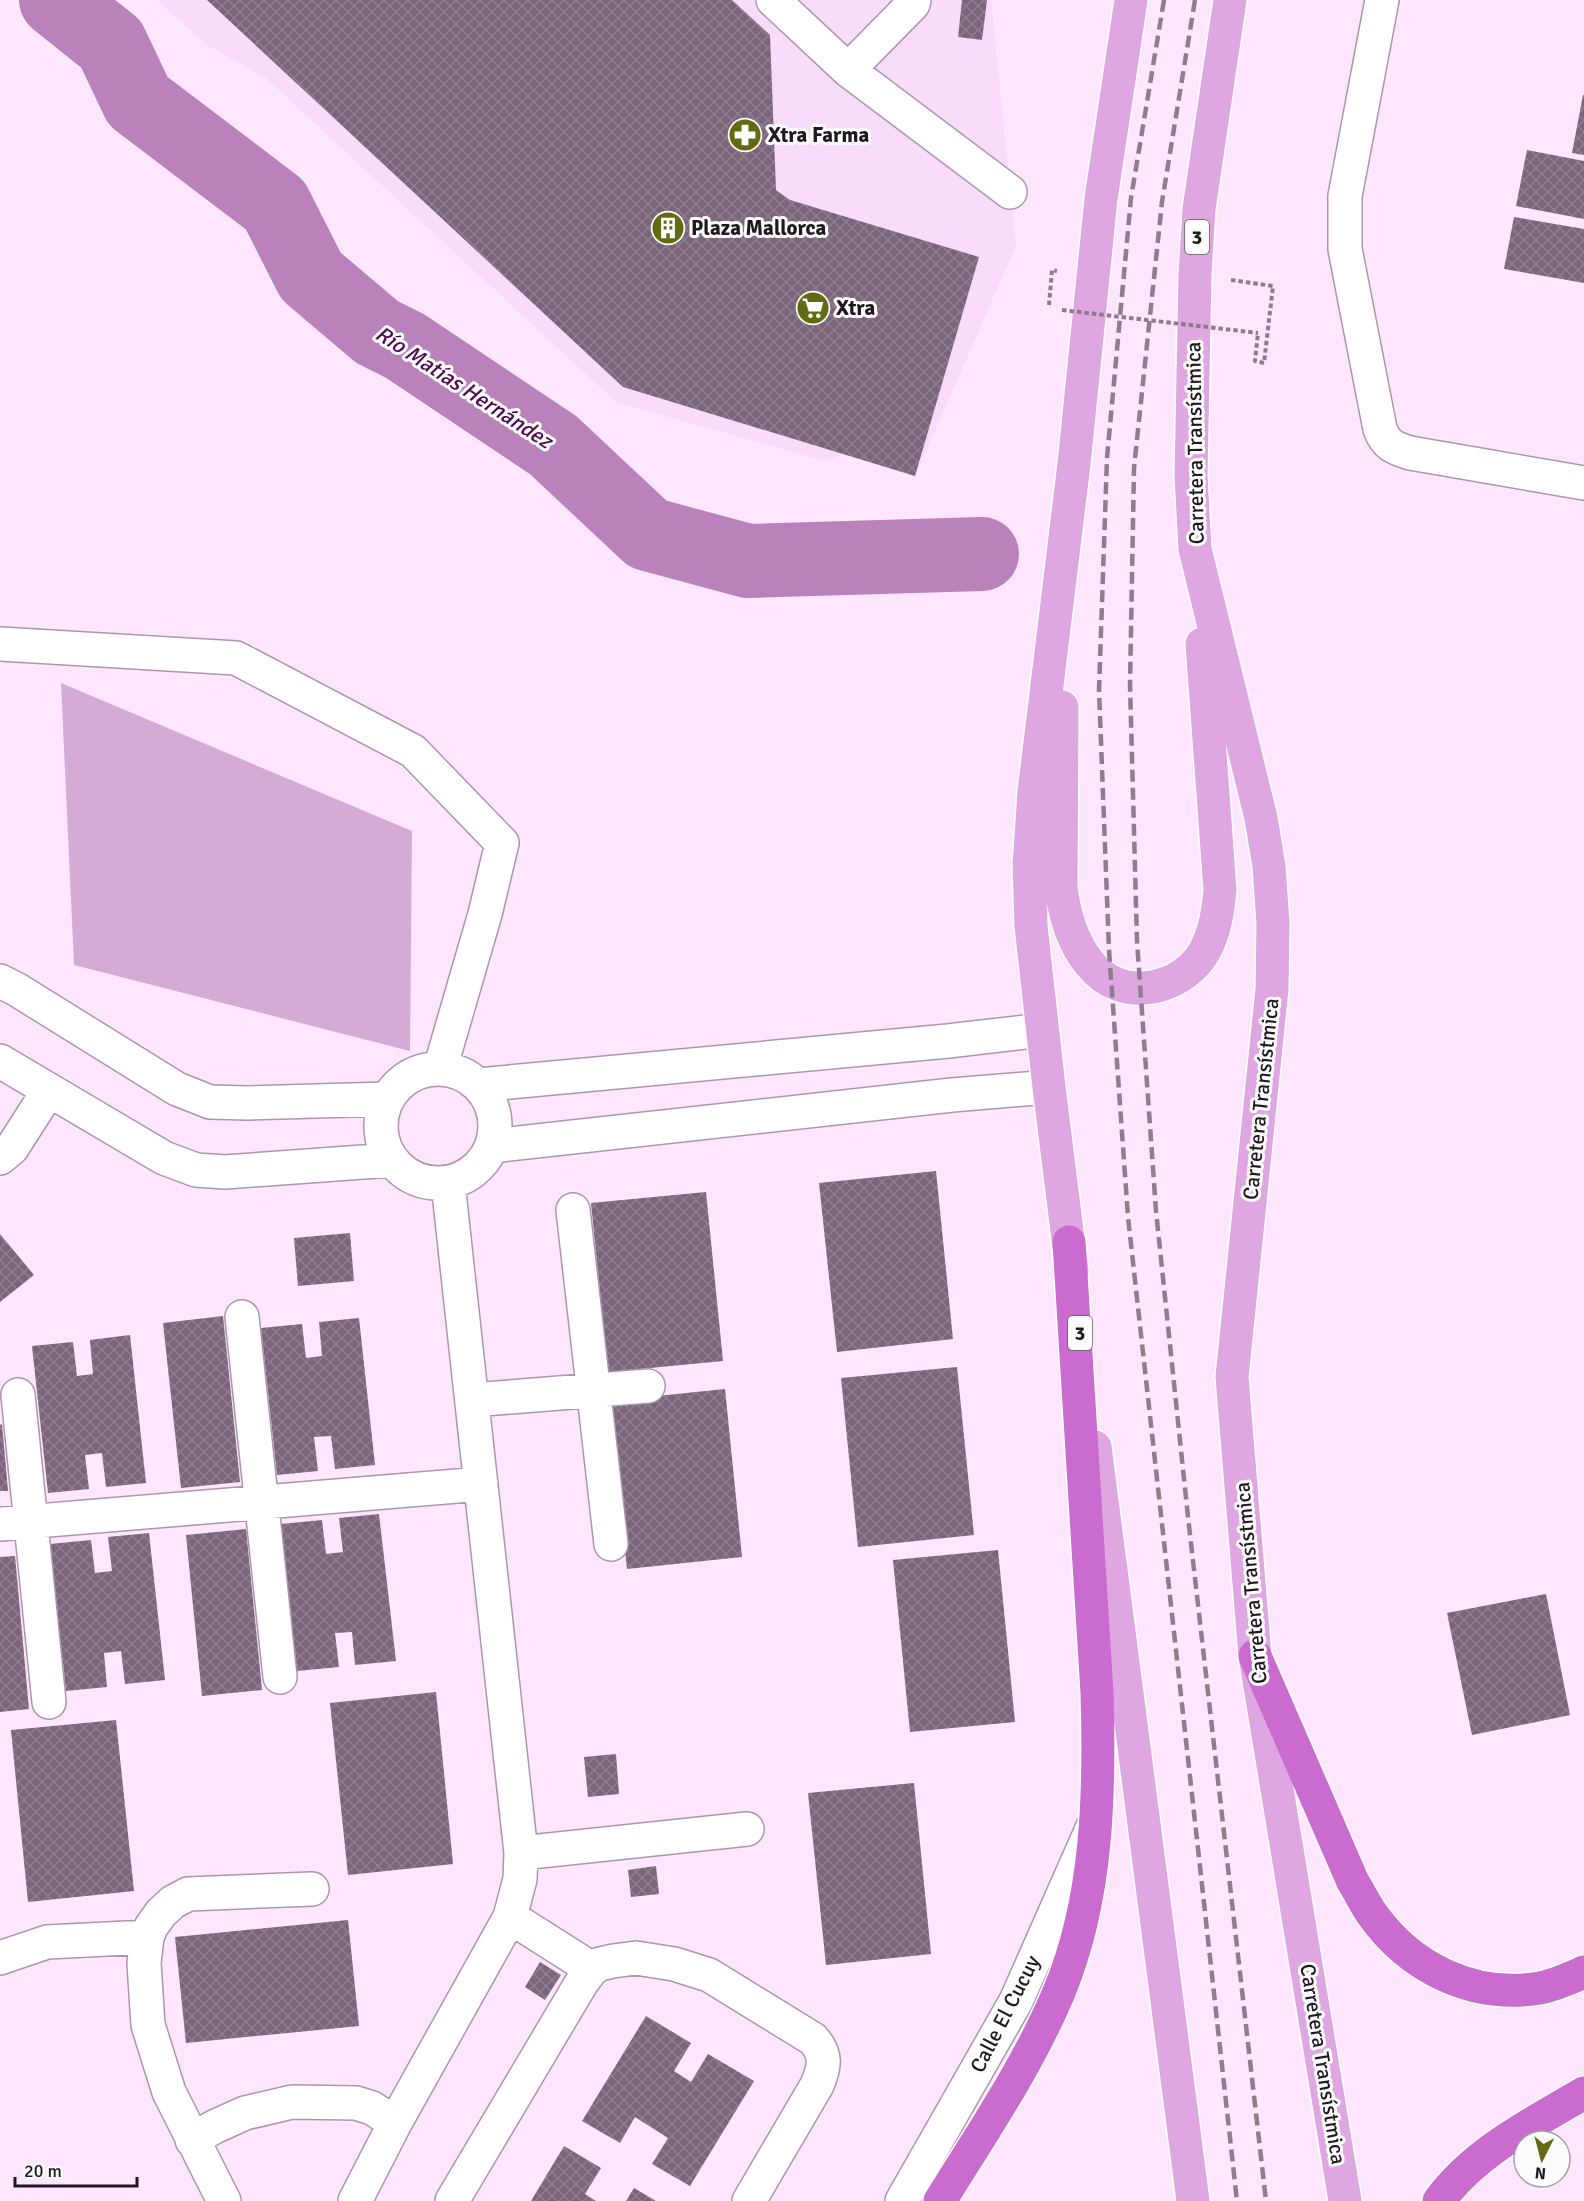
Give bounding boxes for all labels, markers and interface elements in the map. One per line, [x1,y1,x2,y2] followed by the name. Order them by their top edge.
[727,117,763,153] pharmacy icon: Xtra Farma
[768,122,869,148] place label: Xtra Farma
[650,210,686,246] building icon: Plaza Mallorca
[691,215,827,241] place label: Plaza Mallorca
[1185,220,1209,254] road number: 3
[795,290,831,326] supermarket icon: Xtra
[836,295,875,321] place label: Xtra
[371,320,559,455] water label: Río Matías Hernández
[1180,341,1210,545] street label: Carretera Transístmica
[1237,997,1285,1201] street label: Carretera Transístmica
[1068,1316,1092,1350] road number: 3
[1229,1481,1273,1685] street label: Carretera Transístmica
[964,1951,1046,2077] street label: Calle El Cucuy
[1294,1962,1352,2166] street label: Carretera Transístmica
[1512,2129,1572,2189] north arrow
[15,2150,136,2188] scale bar
[24,2160,62,2182] text: 20 m
[1534,2162,1547,2183] text: N

